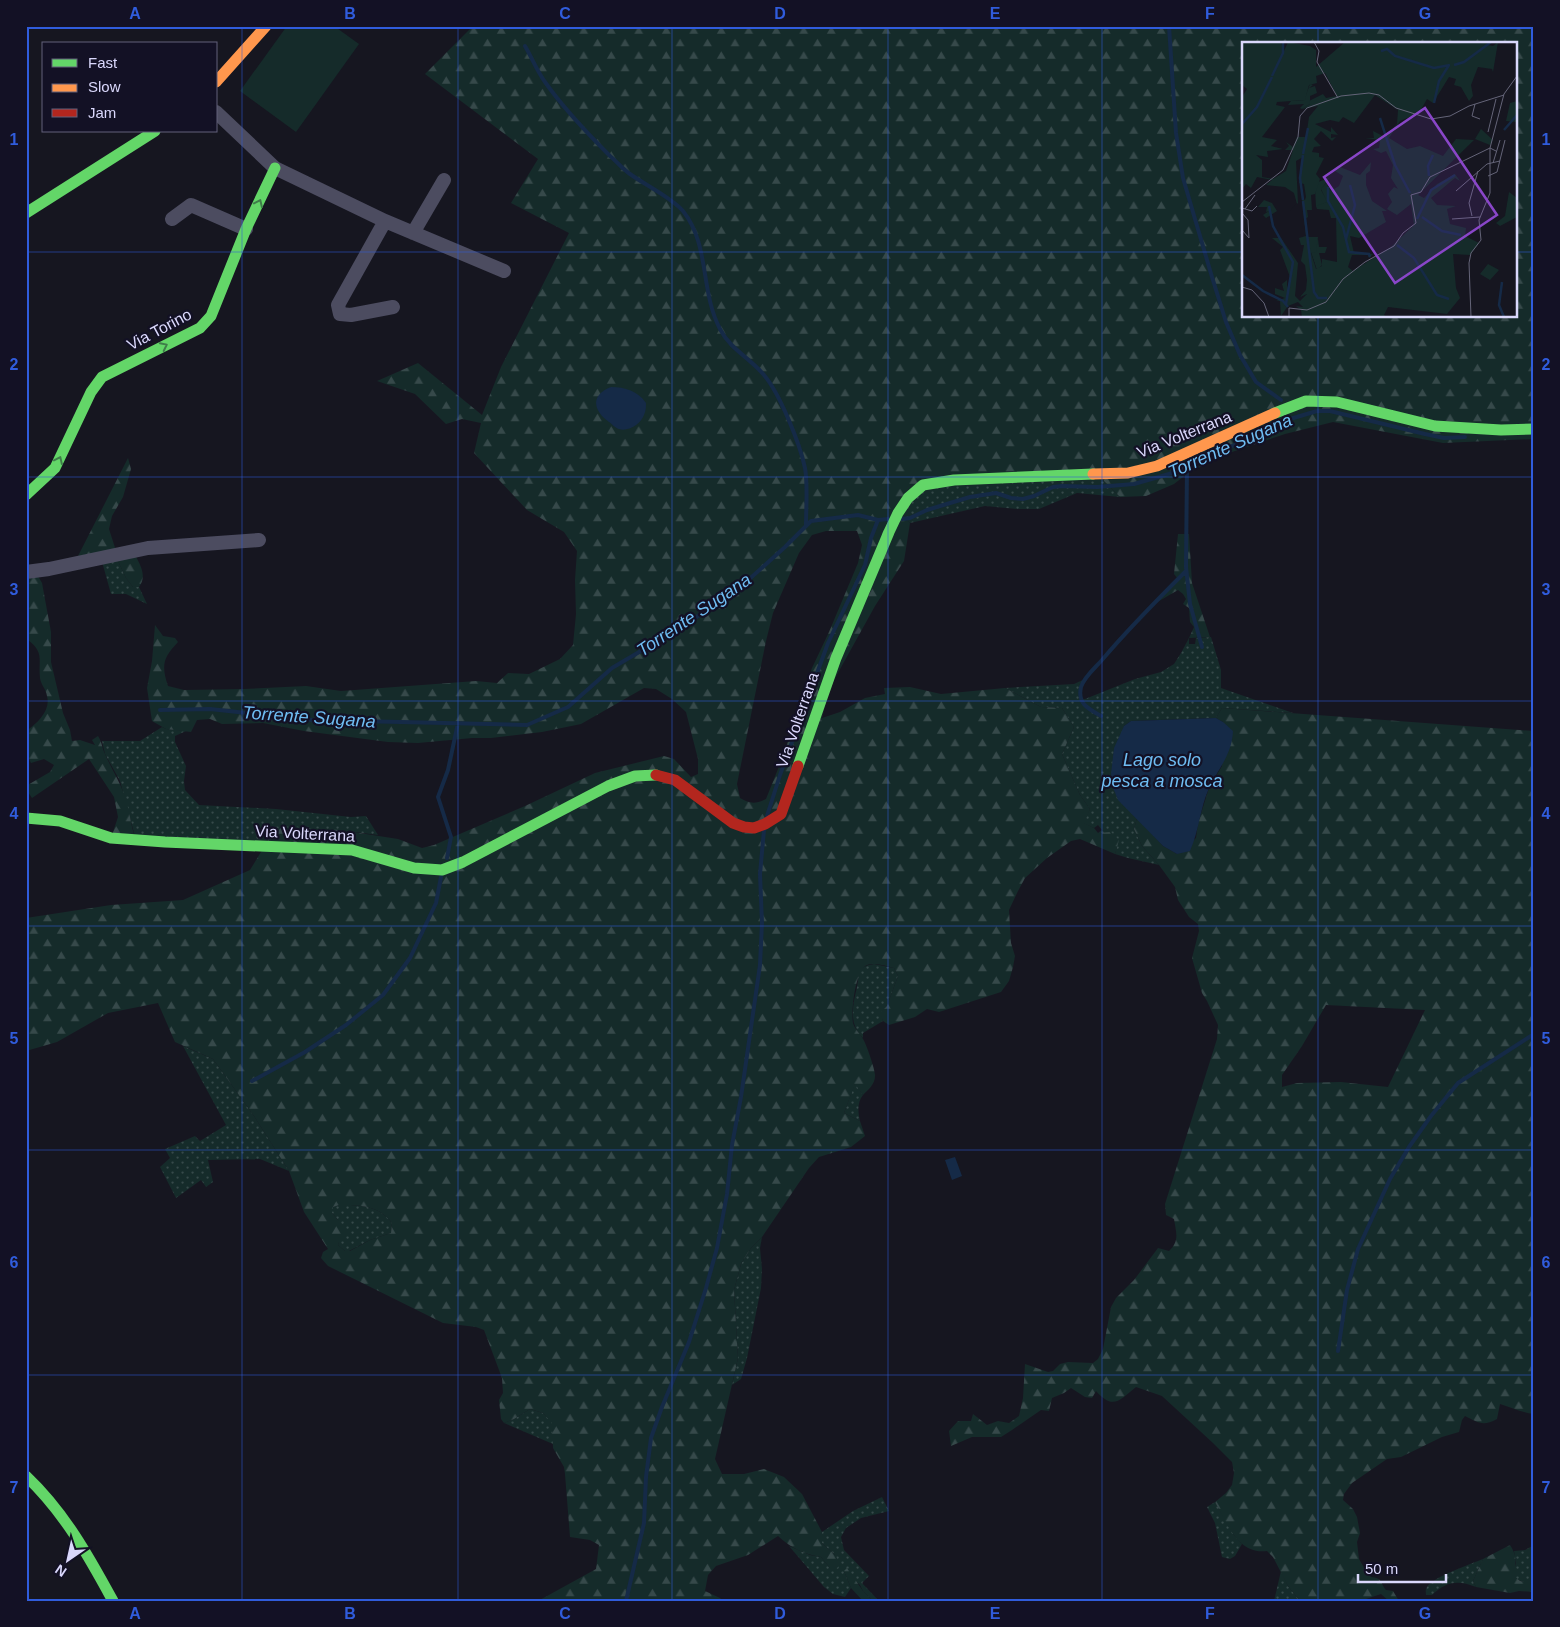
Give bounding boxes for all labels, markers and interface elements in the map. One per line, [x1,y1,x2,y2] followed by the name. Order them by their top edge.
[129,5,141,22] text: A
[344,5,356,22] text: B
[559,5,571,22] text: C
[774,5,786,22] text: D
[990,5,1001,22] text: E
[1205,5,1215,22] text: F
[1419,5,1431,22] text: G
[42,42,218,132] legend
[1242,42,1518,318] inset map
[88,54,118,71] text: Fast
[88,78,121,95] text: Slow
[88,104,116,121] text: Jam
[10,131,19,148] text: 1
[1542,131,1551,148] text: 1
[252,199,263,208] one-way arrow
[124,305,194,354] street label: Via Torino
[158,342,167,352] one-way arrow
[10,356,19,373] text: 2
[1542,356,1551,373] text: 2
[1135,408,1234,461] street label: Via Volterrana
[1165,410,1295,482] water label: Torrente Sugana
[53,456,64,465] one-way arrow
[633,569,755,661] water label: Torrente Sugana
[10,581,19,598] text: 3
[1542,581,1551,598] text: 3
[773,670,822,770] street label: Via Volterrana
[242,702,376,732] water label: Torrente Sugana
[1100,750,1223,791] water label: Lago solo pesca a mosca
[10,805,19,822] text: 4
[1542,805,1551,822] text: 4
[254,822,356,845] street label: Via Volterrana
[10,1030,19,1047] text: 5
[1542,1030,1551,1047] text: 5
[10,1254,19,1271] text: 6
[1542,1254,1551,1271] text: 6
[10,1479,19,1496] text: 7
[1542,1479,1551,1496] text: 7
[42,1534,92,1584] north arrow
[1358,1552,1445,1584] scale bar
[1365,1560,1398,1577] text: 50 m
[52,1561,69,1580] text: N
[129,1605,141,1622] text: A
[344,1605,356,1622] text: B
[559,1605,571,1622] text: C
[774,1605,786,1622] text: D
[990,1605,1001,1622] text: E
[1205,1605,1215,1622] text: F
[1419,1605,1431,1622] text: G

